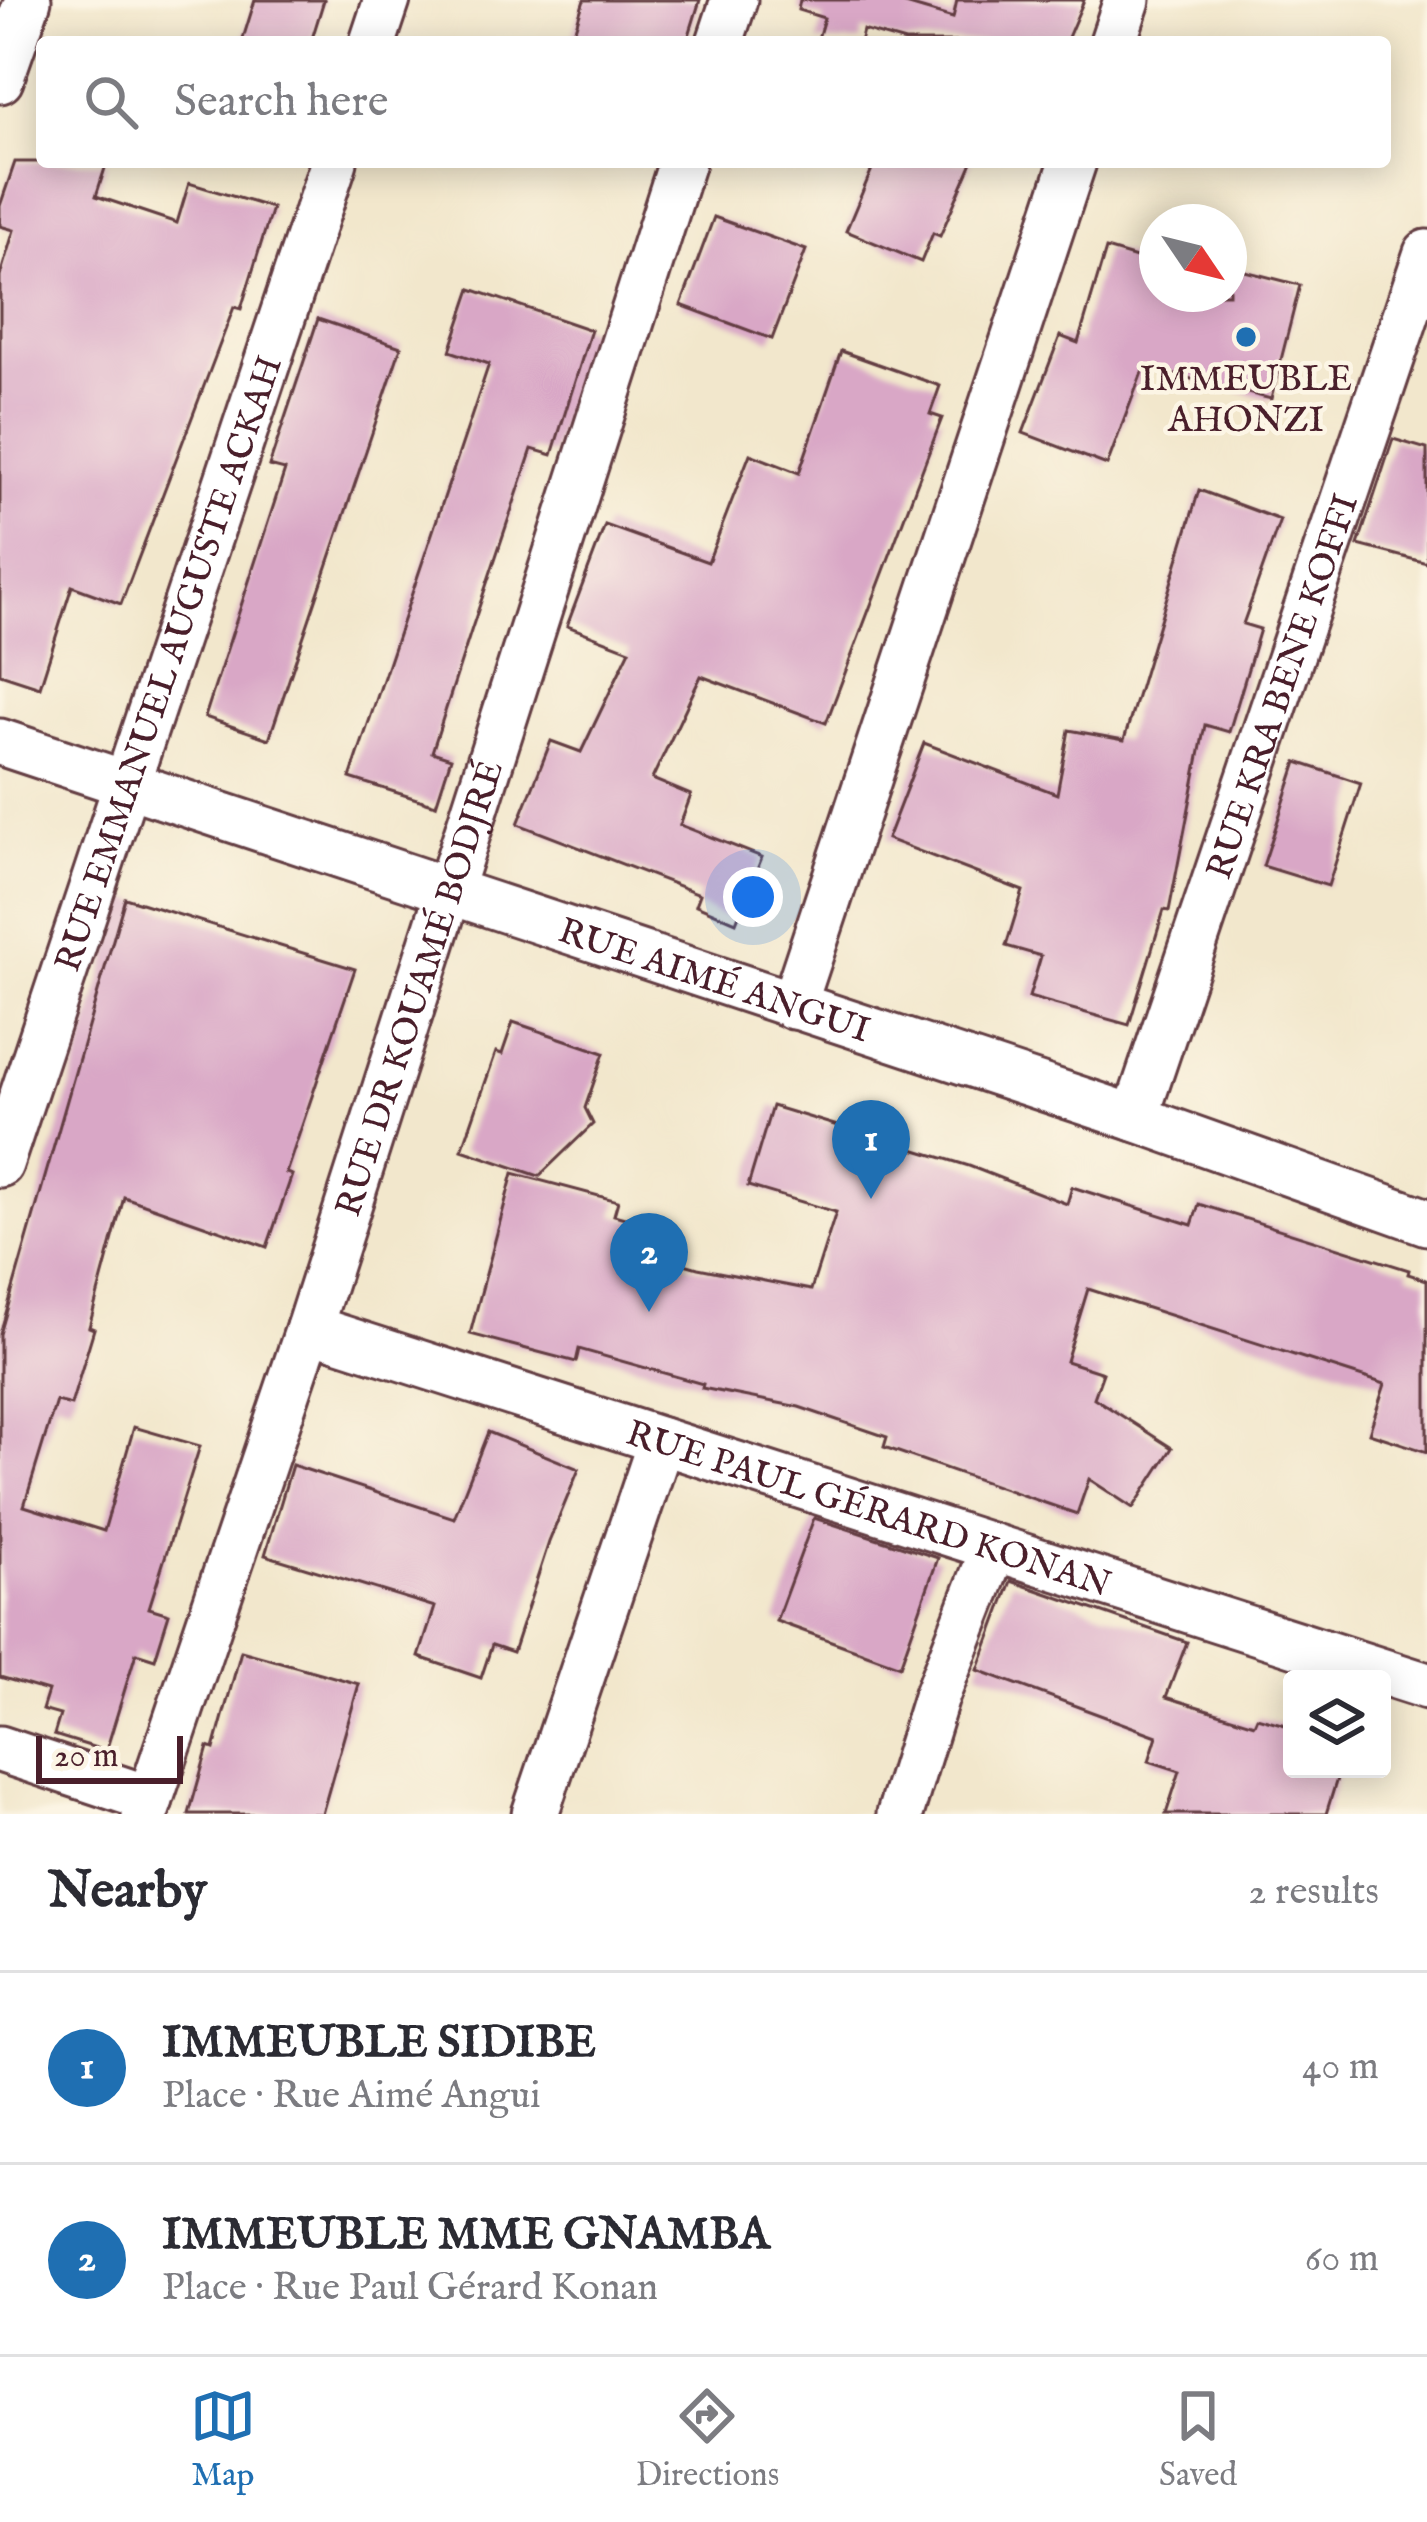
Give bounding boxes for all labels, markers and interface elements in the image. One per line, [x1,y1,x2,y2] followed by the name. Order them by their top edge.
[36,36,1391,168] search box
[78,69,144,135] icon: search
[174,74,388,131] text: Search here
[1139,204,1247,312] north arrow
[1233,324,1259,350] marker: IMMEUBLE AHONZI
[46,350,294,978] street label: RUE EMMANUEL AUGUSTE ACKAH
[1140,357,1352,444] place label: IMMEUBLE AHONZI
[1197,488,1370,885] street label: RUE KRA BENE KOFFI
[326,755,515,1223] street label: RUE DR KOUAMÉ BODJRÉ
[723,867,783,927] your location
[552,909,875,1055] street label: RUE AIMÉ ANGUI
[832,1100,910,1199] pin: 1
[610,1213,688,1312] pin: 2
[620,1411,1116,1609] street label: RUE PAUL GÉRARD KONAN
[1283,1670,1391,1778] map controls
[1283,1670,1391,1778] button: layers
[36,1730,183,1783] scale bar
[54,1736,118,1778] text: 20 m
[48,1860,207,1925] text: Nearby
[1248,1868,1379,1917] text: 2 results
[162,2015,596,2072] text: IMMEUBLE SIDIBE
[80,2043,94,2092] text: 1
[1302,2043,1379,2092] text: 40 m
[162,2072,541,2121] text: Place · Rue Aimé Angui
[162,2207,770,2264] text: IMMEUBLE MME GNAMBA
[78,2235,96,2284] text: 2
[1305,2235,1379,2284] text: 60 m
[162,2264,658,2313] text: Place · Rue Paul Gérard Konan
[190,2383,256,2497] tab: Map
[636,2383,779,2497] tab: Directions
[1159,2383,1237,2497] tab: Saved

